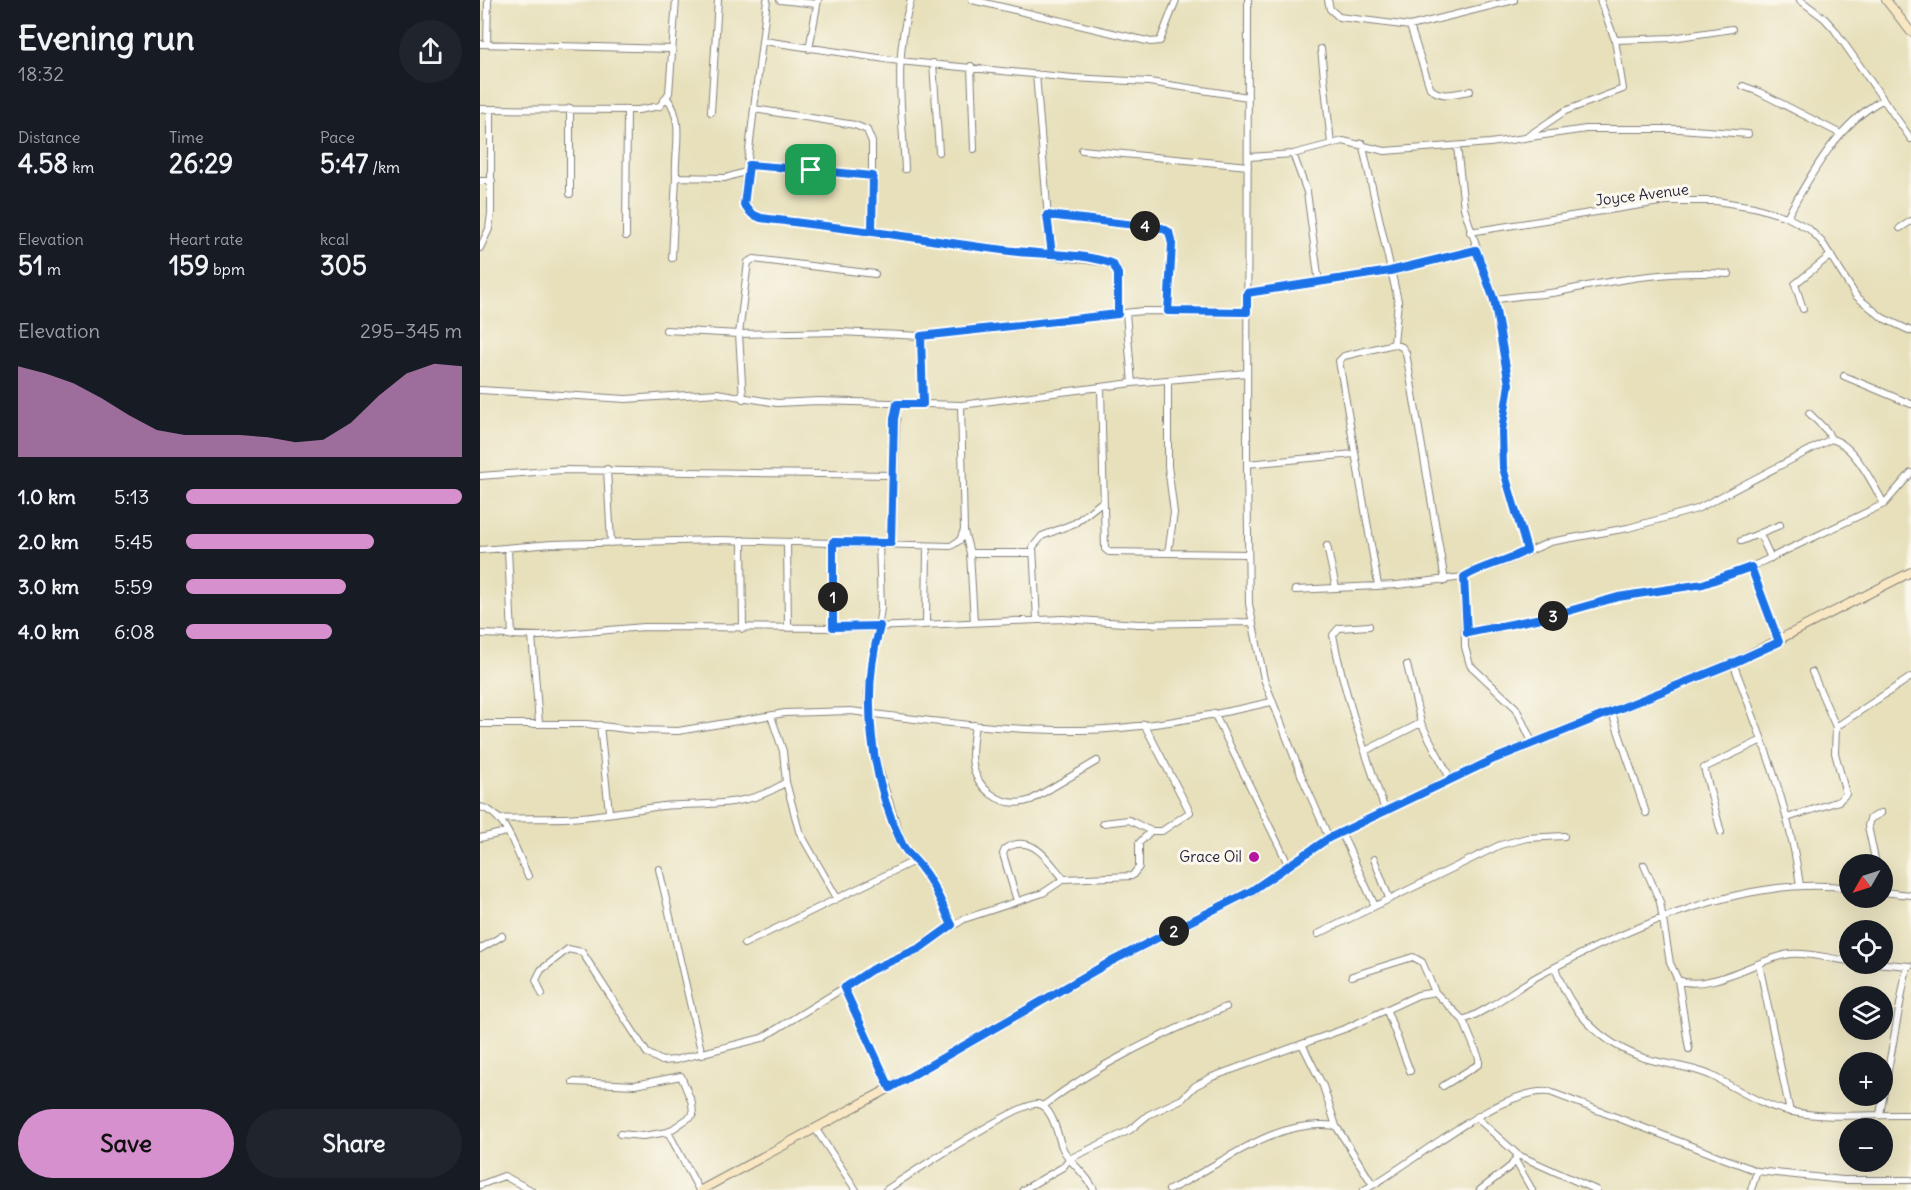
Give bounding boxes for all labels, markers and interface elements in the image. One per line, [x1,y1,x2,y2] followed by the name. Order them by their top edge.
[18,17,194,59] text: Evening run
[399,20,462,83] button: share
[18,61,64,86] text: 18:32
[18,127,80,147] text: Distance
[169,127,204,147] text: Time
[320,127,355,147] text: Pace
[785,144,836,195] pin
[18,147,68,180] text: 4.58
[169,147,233,180] text: 26:29
[320,147,368,180] text: 5:47
[794,153,827,186] icon: arrive
[68,157,94,177] text: km
[368,157,400,177] text: /km
[1594,179,1690,210] street label: Joyce Avenue
[1130,211,1160,241] pin: 4
[1140,216,1150,236] text: 4
[18,229,84,249] text: Elevation
[169,229,243,249] text: Heart rate
[320,229,349,249] text: kcal
[18,249,43,282] text: 51
[169,249,209,282] text: 159
[320,249,367,282] text: 305
[43,259,61,279] text: m
[209,259,245,279] text: bpm
[18,318,100,343] text: Elevation
[360,318,462,343] text: 295–345 m
[18,484,76,509] text: 1.0 km
[114,484,149,509] text: 5:13
[18,529,79,554] text: 2.0 km
[114,529,153,554] text: 5:45
[18,574,79,599] text: 3.0 km
[114,574,153,599] text: 5:59
[818,582,848,612] pin: 1
[830,587,836,607] text: 1
[1538,601,1568,631] pin: 3
[1548,606,1558,626] text: 3
[18,619,79,644] text: 4.0 km
[114,619,155,644] text: 6:08
[1179,847,1242,866] place label: Grace Oil
[1247,850,1261,864] marker: Grace Oil
[1839,854,1893,908] north arrow
[1839,854,1893,1172] map controls
[1159,916,1189,946] pin: 2
[1839,920,1893,974] button: locate
[1170,921,1178,941] text: 2
[1839,986,1893,1040] button: layers
[1839,1052,1893,1106] button: +
[18,1109,234,1178] button: Save
[246,1109,462,1178] button: Share
[1839,1118,1893,1172] button: −

